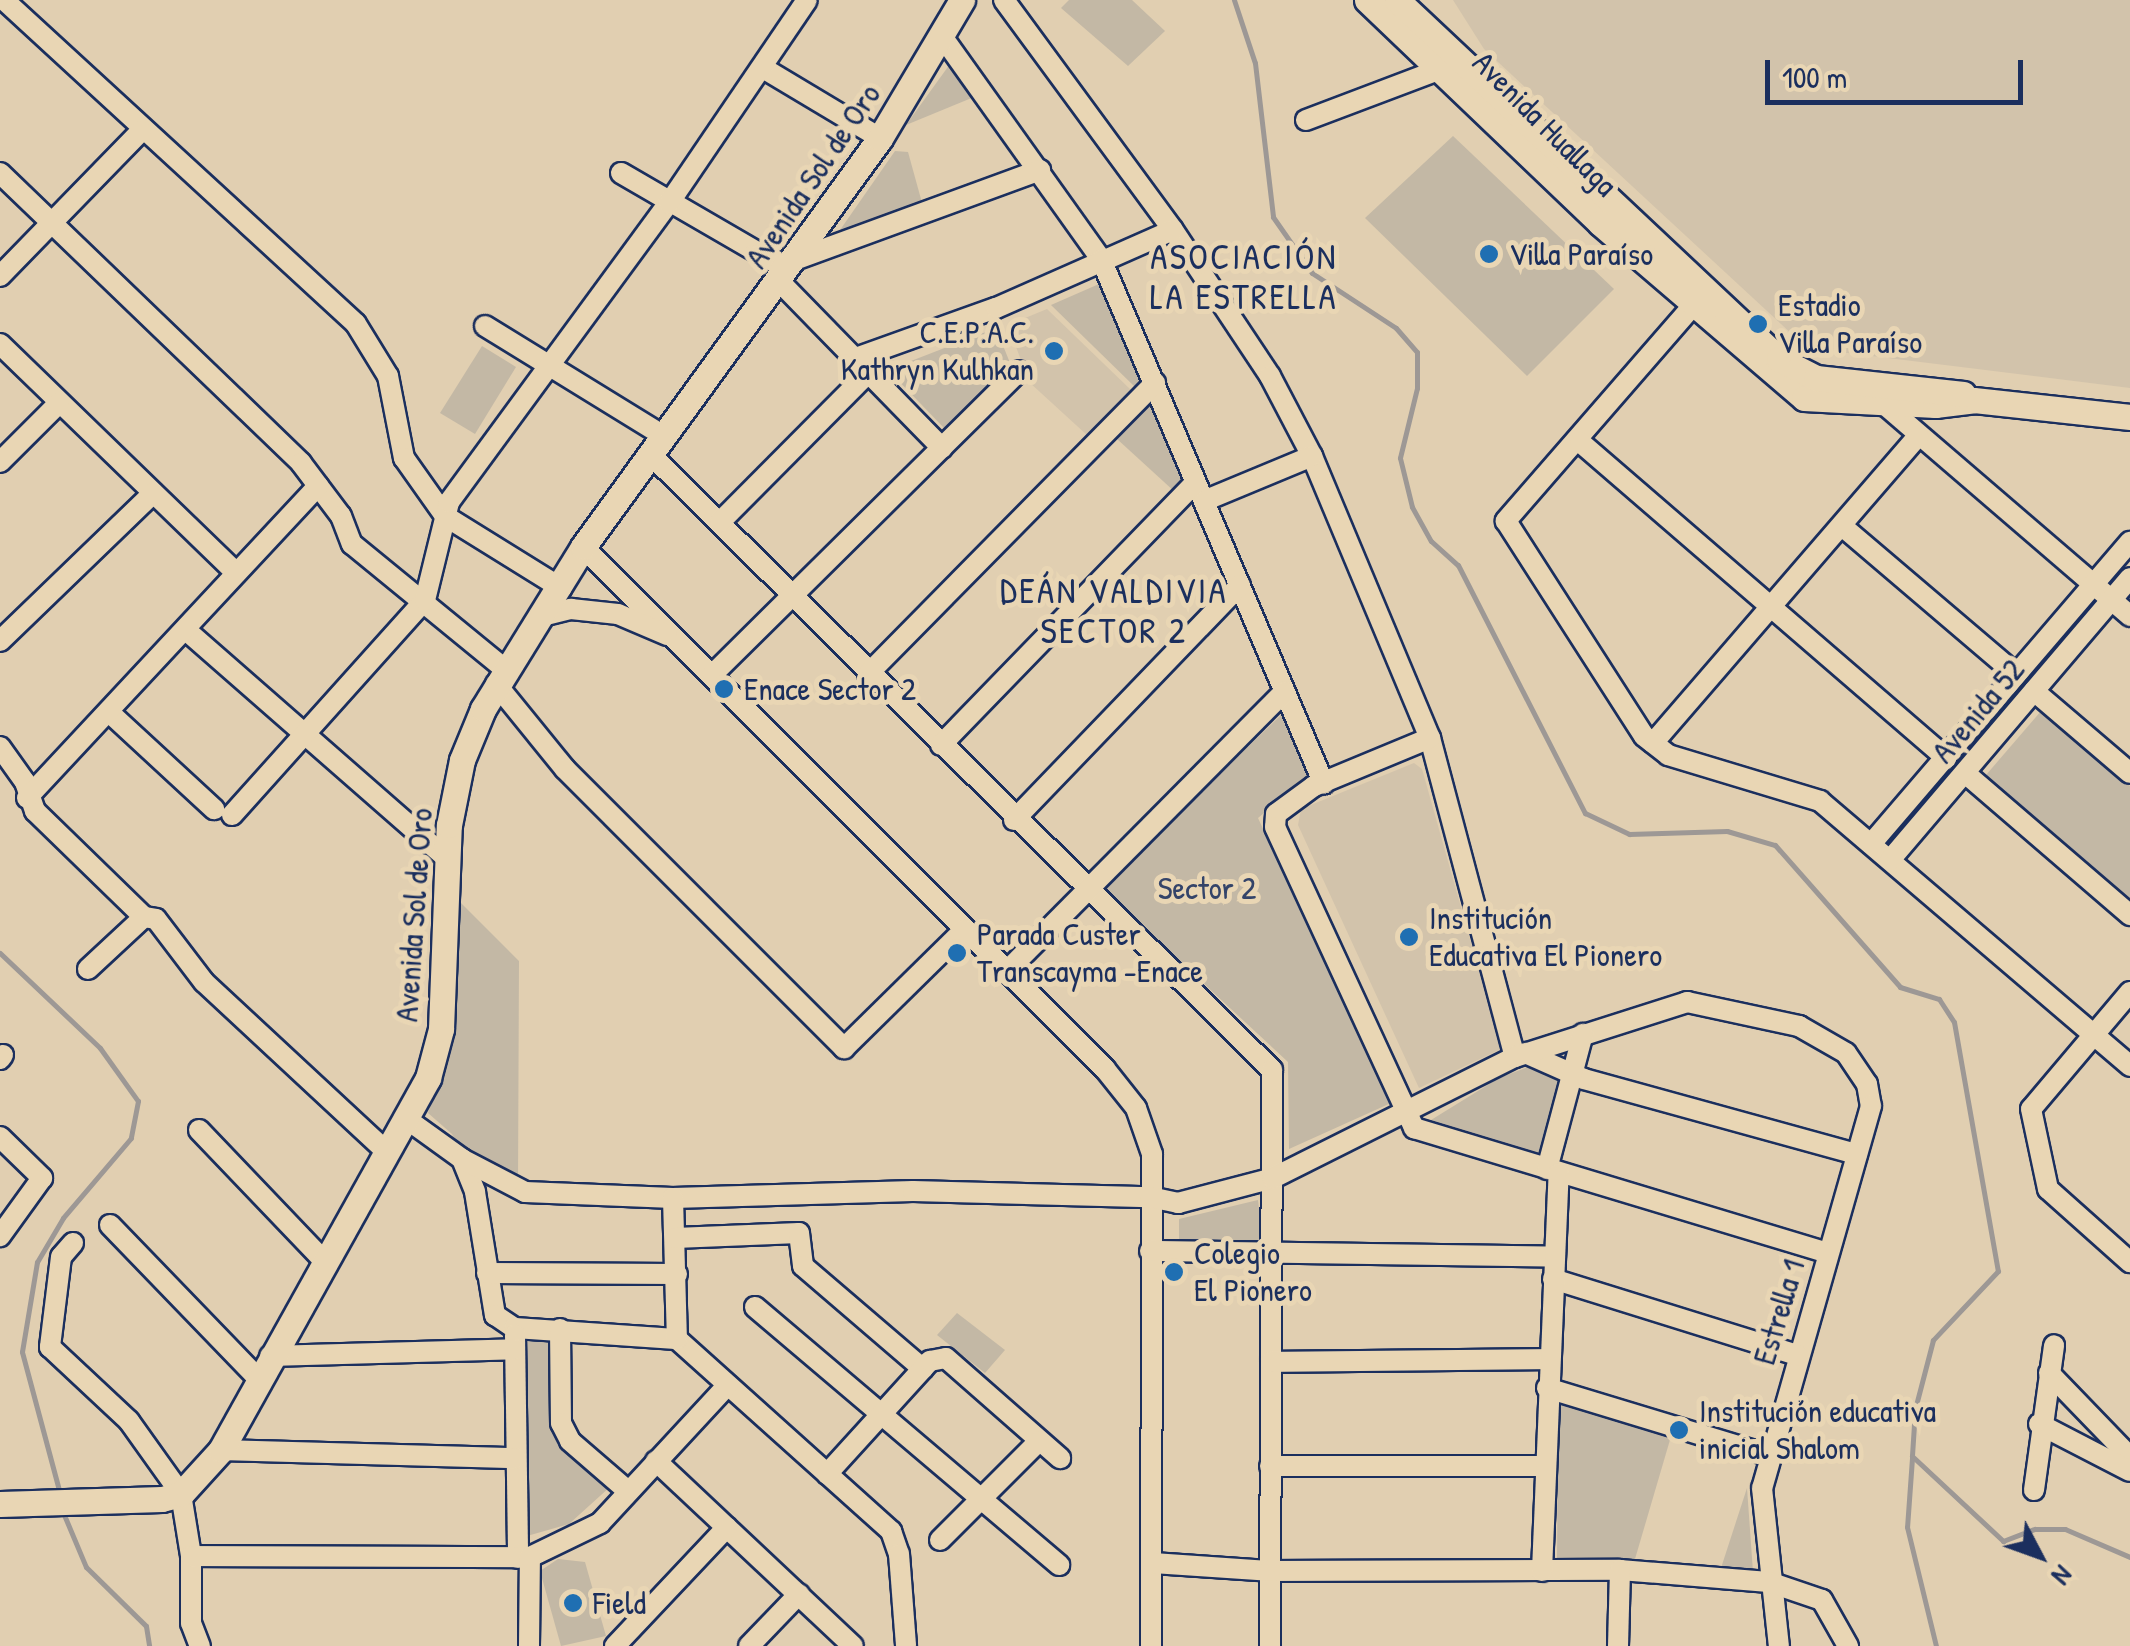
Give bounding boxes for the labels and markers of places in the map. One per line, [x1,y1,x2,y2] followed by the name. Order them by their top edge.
[1509,235,1653,273] place label: Villa Paraíso
[1478,243,1500,265] marker: Villa Paraíso
[1778,287,1922,362] place label: Estadio Villa Paraíso
[1747,313,1769,335] marker: Estadio Villa Paraíso
[841,314,1034,389] place label: C.E.P.A.C. Kathryn Kulhkan
[1043,340,1065,362] marker: C.E.P.A.C. Kathryn Kulhkan
[744,670,916,708] place label: Enace Sector 2
[713,678,735,700] marker: Enace Sector 2
[1429,900,1662,975] place label: Institución Educativa El Pionero
[977,916,1203,991] place label: Parada Custer Transcayma -Enace
[1398,926,1420,948] marker: Institución Educativa El Pionero
[946,942,968,964] marker: Parada Custer Transcayma -Enace
[1194,1235,1312,1310] place label: Colegio El Pionero
[1163,1261,1185,1283] marker: Colegio El Pionero
[1699,1393,1936,1468] place label: Institución educativa inicial Shalom
[1668,1419,1690,1441] marker: Institución educativa inicial Shalom
[593,1584,646,1622] place label: Field
[562,1592,584,1614] marker: Field

